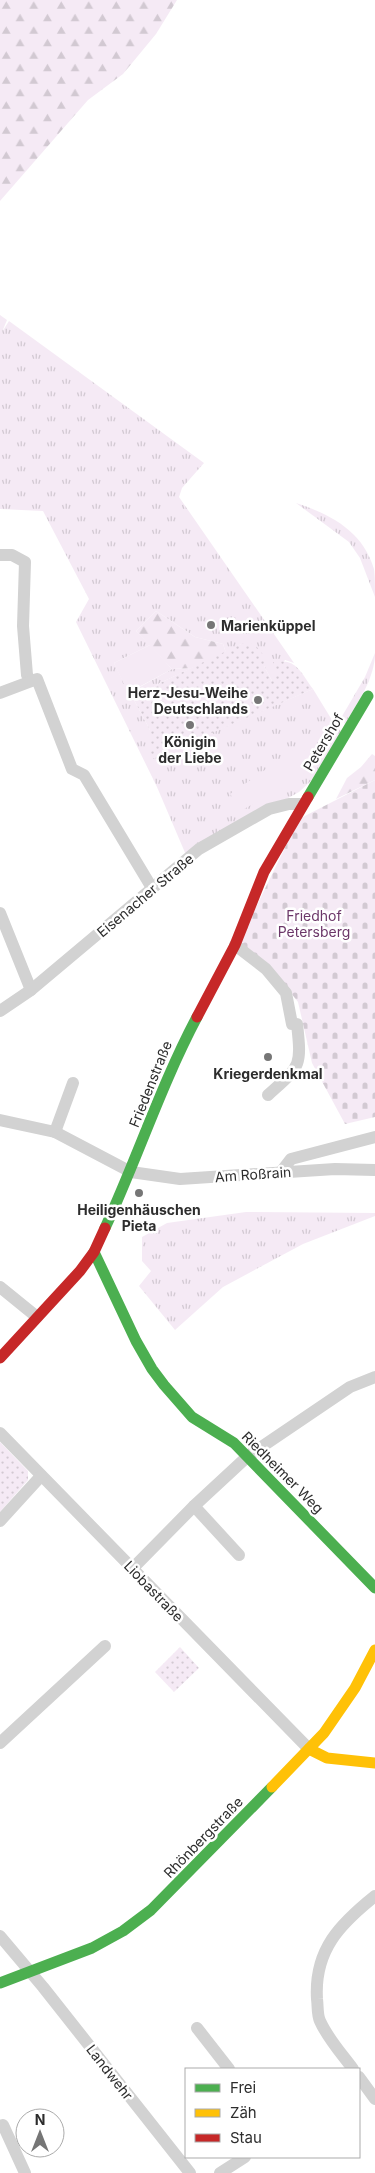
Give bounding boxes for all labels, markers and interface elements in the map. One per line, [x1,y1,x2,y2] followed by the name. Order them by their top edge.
[221,617,315,634] place label: Marienküppel
[205,619,217,631] marker: Marienküppel
[128,684,248,717] place label: Herz-Jesu-Weihe Deutschlands
[252,694,264,706] marker: Herz-Jesu-Weihe Deutschlands
[299,710,347,774] street label: Petershof
[184,719,196,731] marker: Königin der Liebe
[158,733,222,766] place label: Königin der Liebe
[93,850,197,940] street label: Eisenacher Straße
[278,907,350,940] park label: Friedhof Petersberg
[125,1038,175,1130] street label: Friedenstraße
[262,1051,274,1063] marker: Kriegerdenkmal
[213,1065,323,1082] place label: Kriegerdenkmal
[214,1163,292,1185] street label: Am Roßrain
[133,1187,145,1199] marker: Heiligenhäuschen Pieta
[77,1201,201,1234] place label: Heiligenhäuschen Pieta
[239,1428,327,1516] street label: Riedheimer Weg
[121,1557,187,1625] street label: Liobastraße
[160,1793,246,1881] street label: Rhönbergstraße
[83,2041,137,2103] street label: Landwehr
[185,2068,360,2158] legend
[230,2078,256,2097] text: Frei
[230,2103,257,2122] text: Zäh
[15,2108,65,2158] north arrow
[35,2111,45,2128] text: N
[230,2128,262,2147] text: Stau

